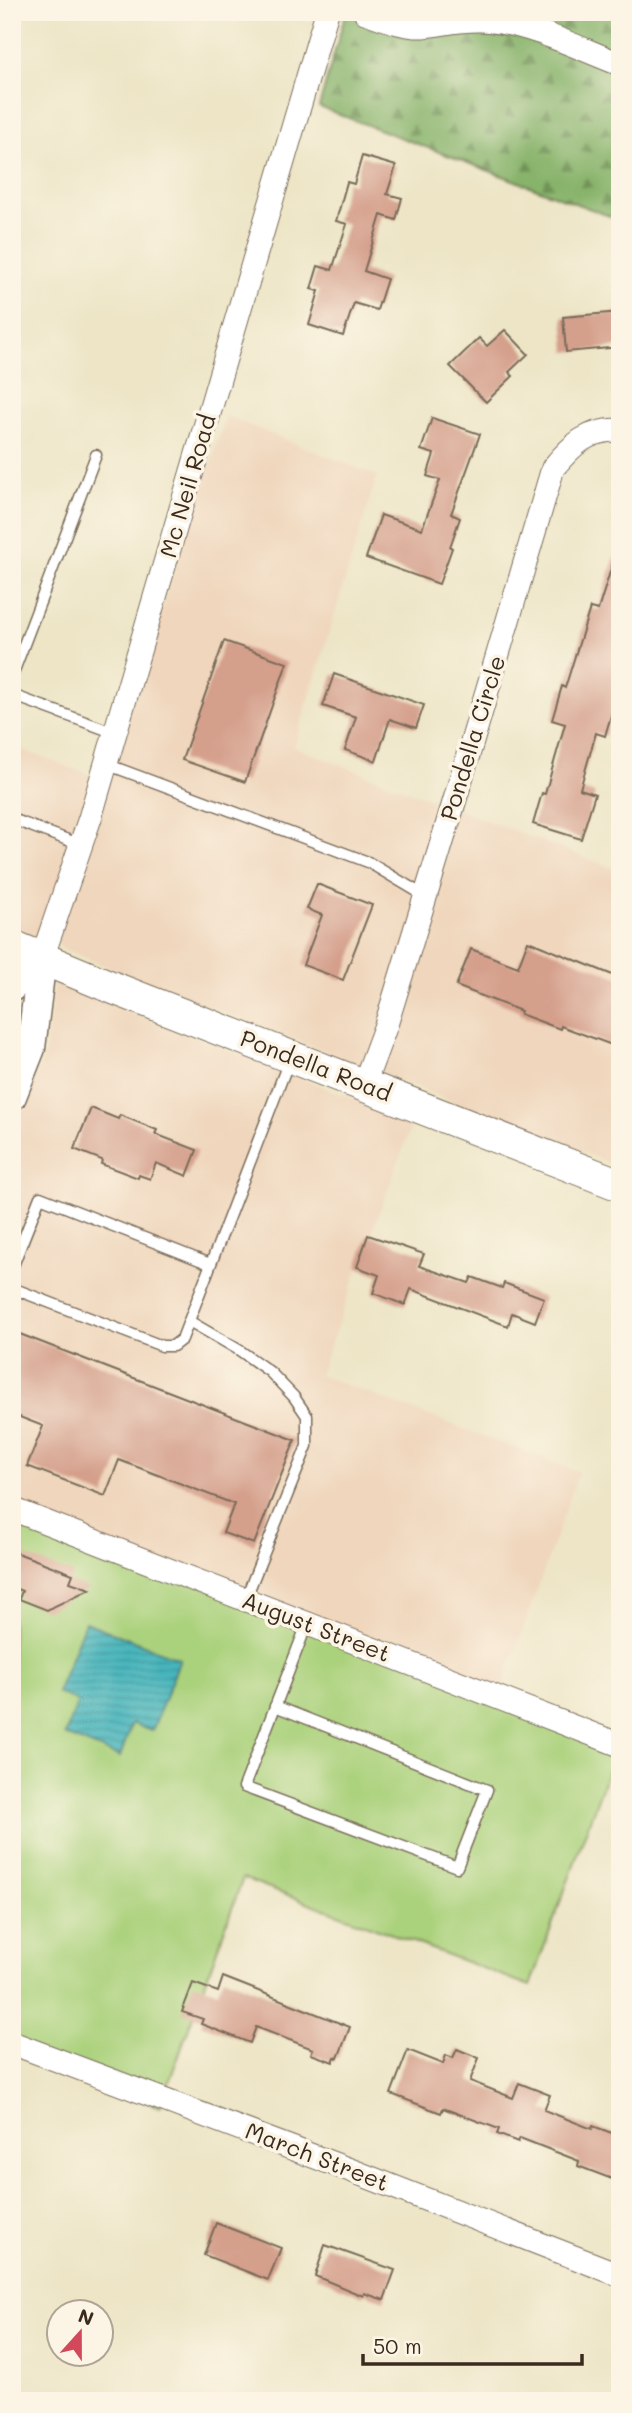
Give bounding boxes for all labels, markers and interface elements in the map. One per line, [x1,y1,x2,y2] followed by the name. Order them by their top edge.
[152,411,222,561] street label: Mc Neil Road
[433,652,511,824] street label: Pondella Circle
[236,1022,396,1108] street label: Pondella Road
[238,1584,395,1668] street label: August Street
[241,2115,393,2197] street label: March Street
[46,2298,116,2368] north arrow
[75,2302,97,2331] text: N
[363,2322,581,2366] scale bar
[373,2332,422,2359] text: 50 m

